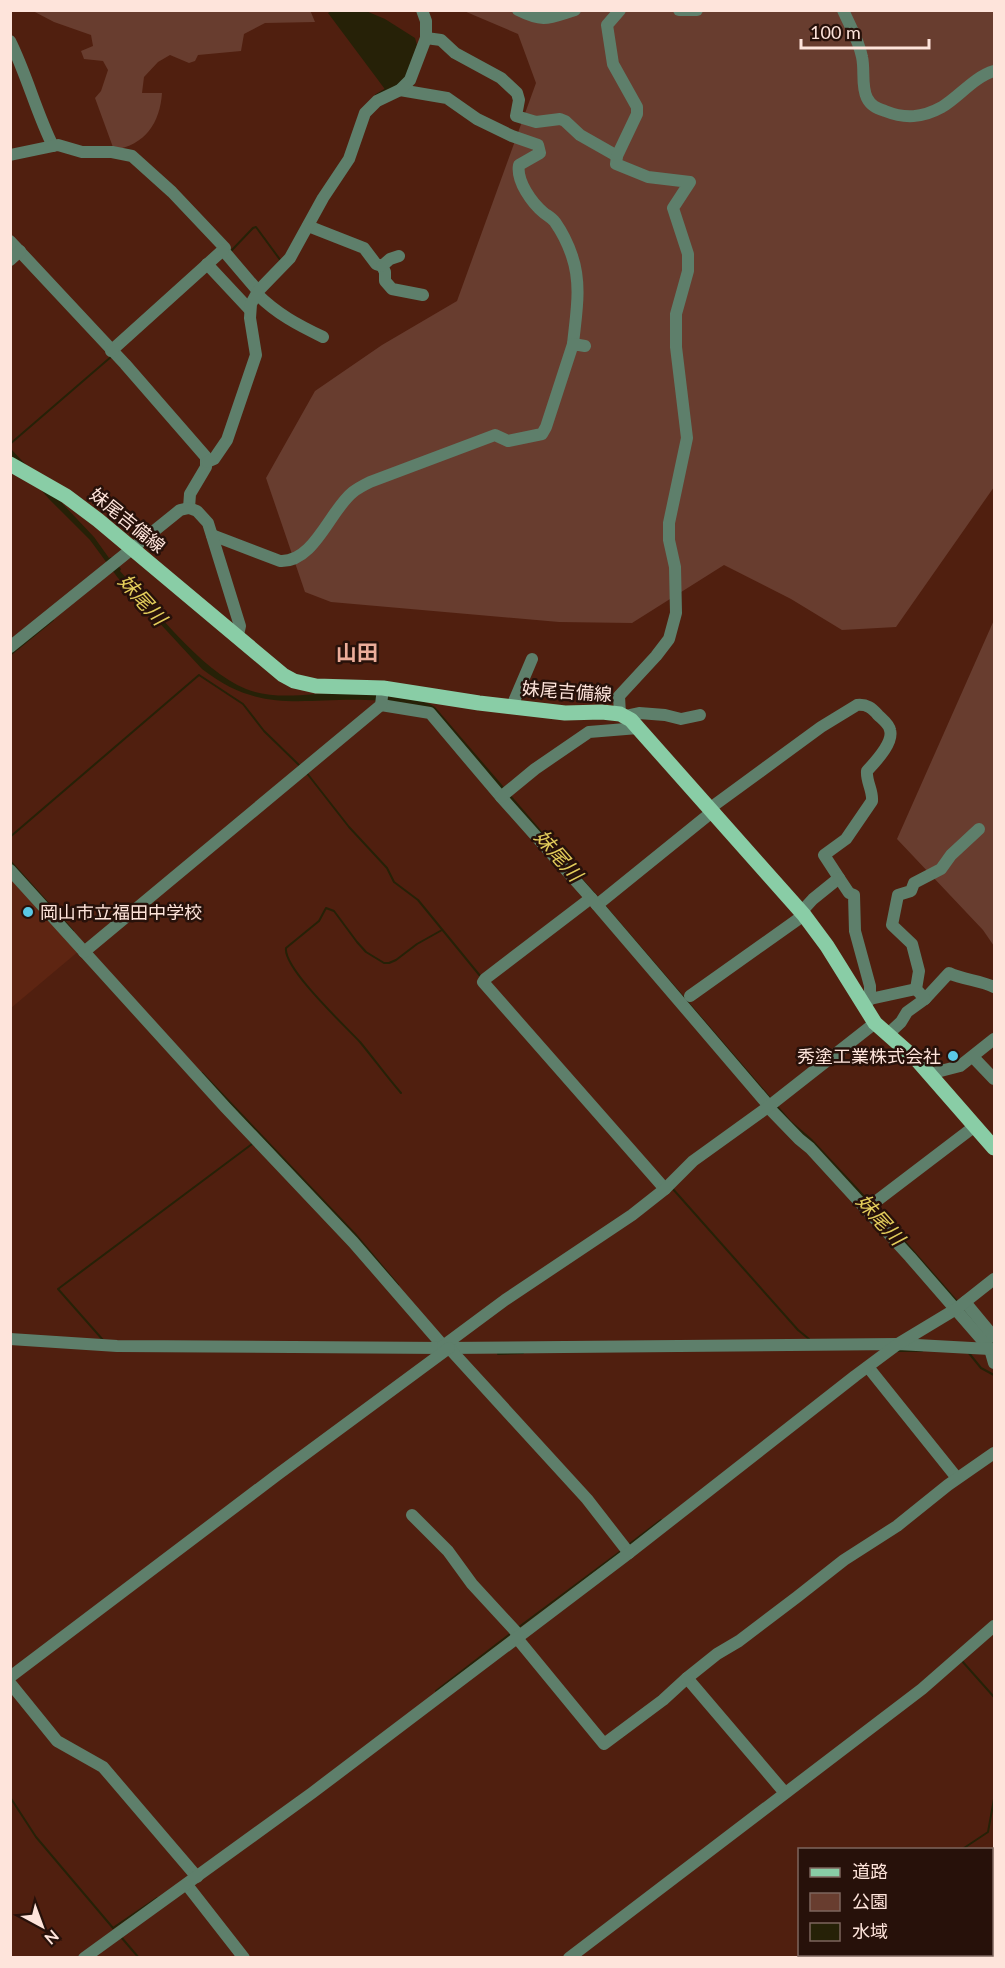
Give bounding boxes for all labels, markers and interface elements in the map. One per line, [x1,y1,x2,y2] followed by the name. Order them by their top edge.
[801,12,928,50] scale bar
[810,21,861,43] text: 100 m
[86,483,170,557] street label: 妹尾吉備線
[114,569,173,631] water label: 妹尾川
[336,639,378,664] district label: 山田
[521,677,613,705] street label: 妹尾吉備線
[530,824,589,887] water label: 妹尾川
[40,901,202,923] place label: 岡山市立福田中学校
[21,905,35,919] marker: 岡山市立福田中学校
[797,1045,941,1067] place label: 秀塗工業株式会社
[946,1049,960,1063] marker: 秀塗工業株式会社
[852,1189,911,1251] water label: 妹尾川
[798,1848,993,1956] legend
[852,1860,888,1882] text: 道路
[852,1890,888,1912] text: 公園
[12,1896,72,1956] north arrow
[852,1920,888,1942] text: 水域
[41,1926,63,1949] text: N

